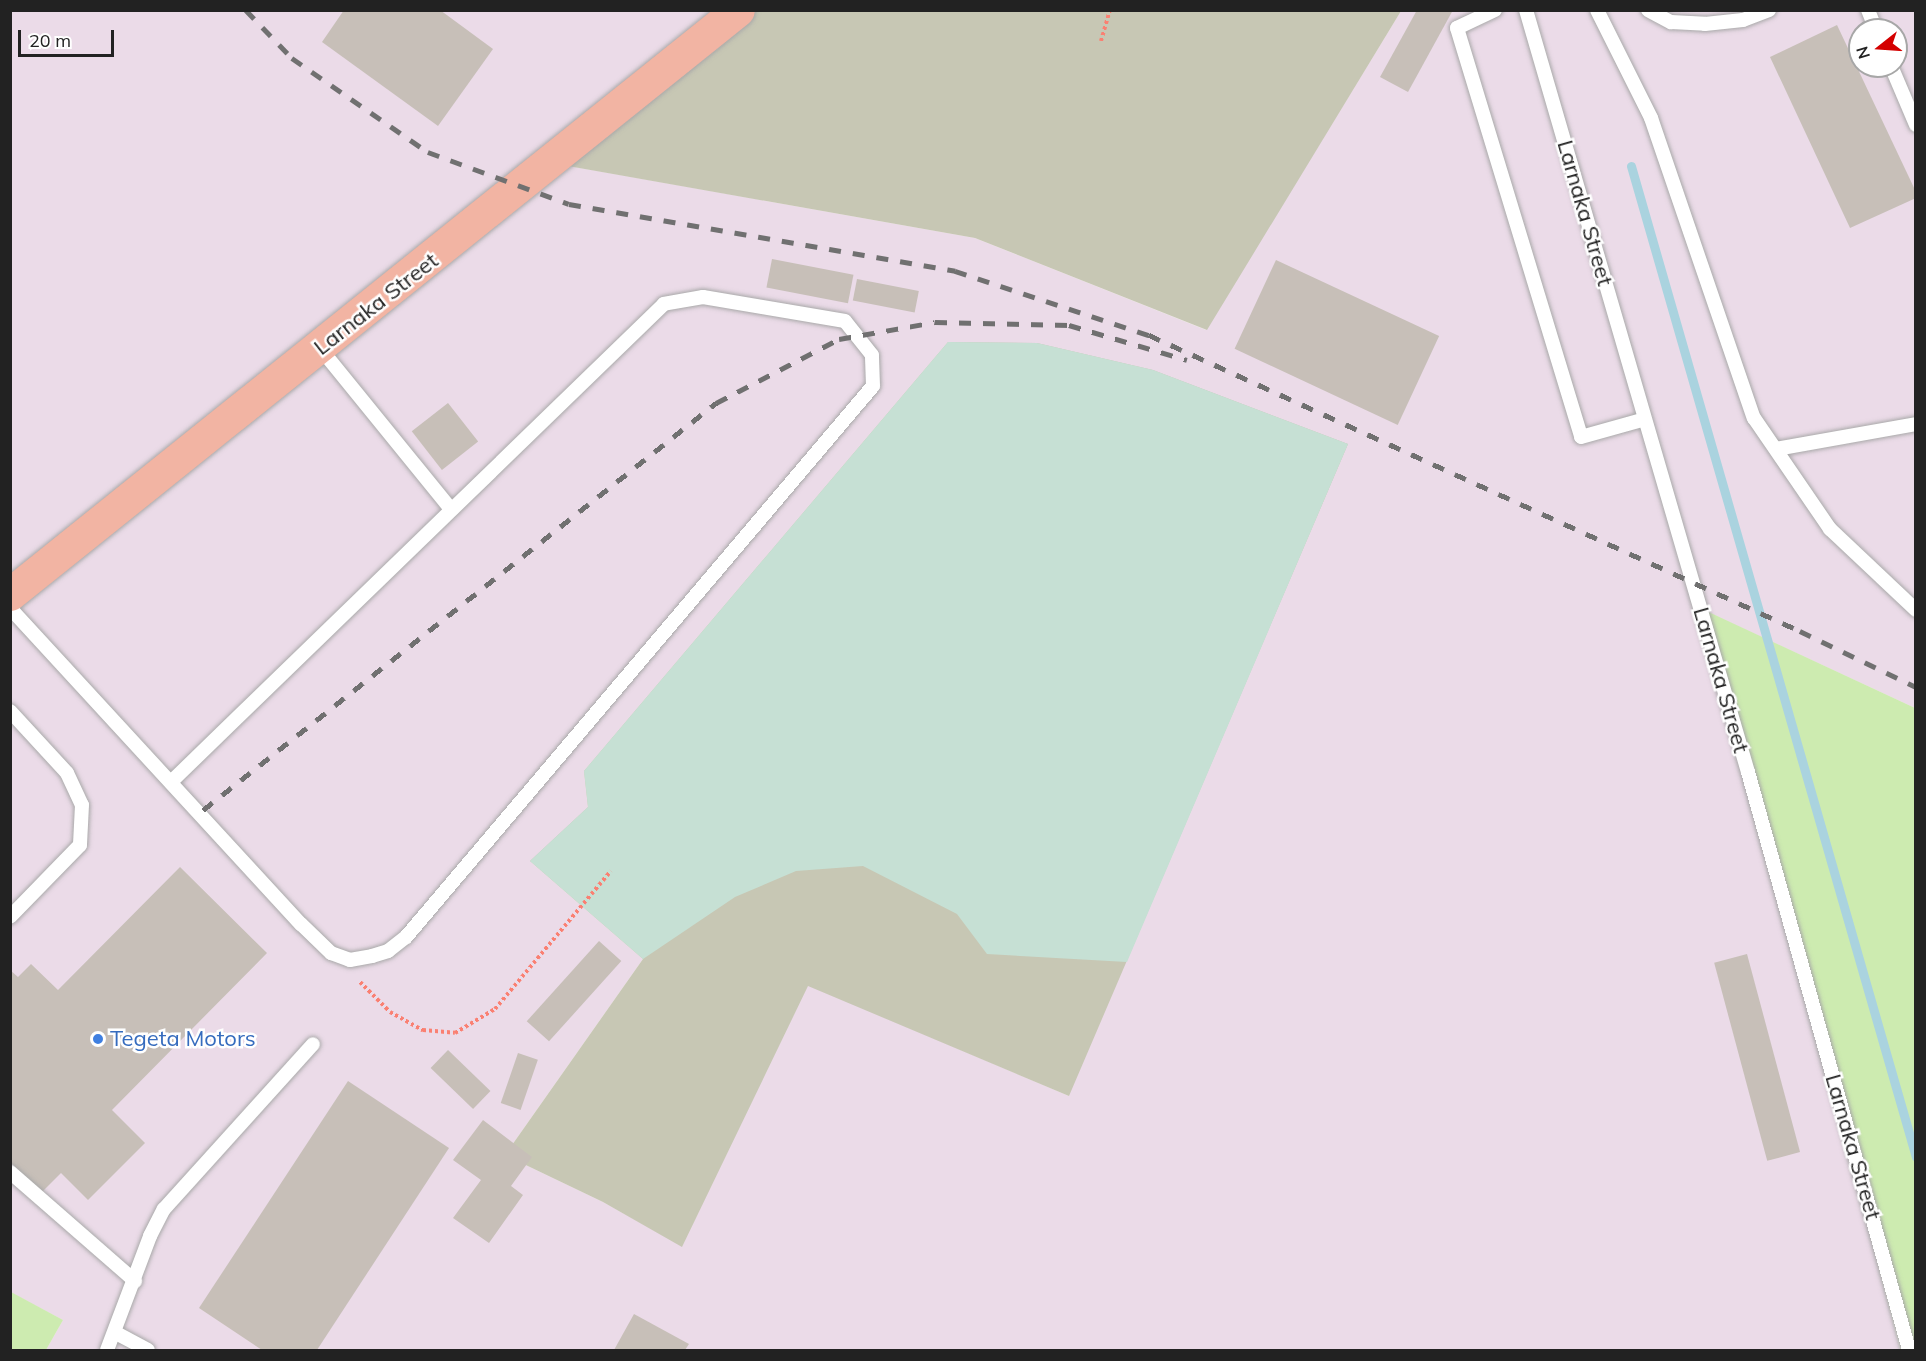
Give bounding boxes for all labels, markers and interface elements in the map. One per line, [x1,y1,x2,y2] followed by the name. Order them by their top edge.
[21,18,117,56] scale bar
[1848,18,1908,78] north arrow
[29,29,71,52] text: 20 m
[1851,44,1874,61] text: N
[1552,137,1618,289] street label: Larnaka Street
[309,247,443,361] street label: Larnaka Street
[1688,604,1754,756] street label: Larnaka Street
[110,1026,256,1052] place label: Tegeta Motors
[91,1032,105,1046] marker: Tegeta Motors
[1820,1071,1886,1223] street label: Larnaka Street

